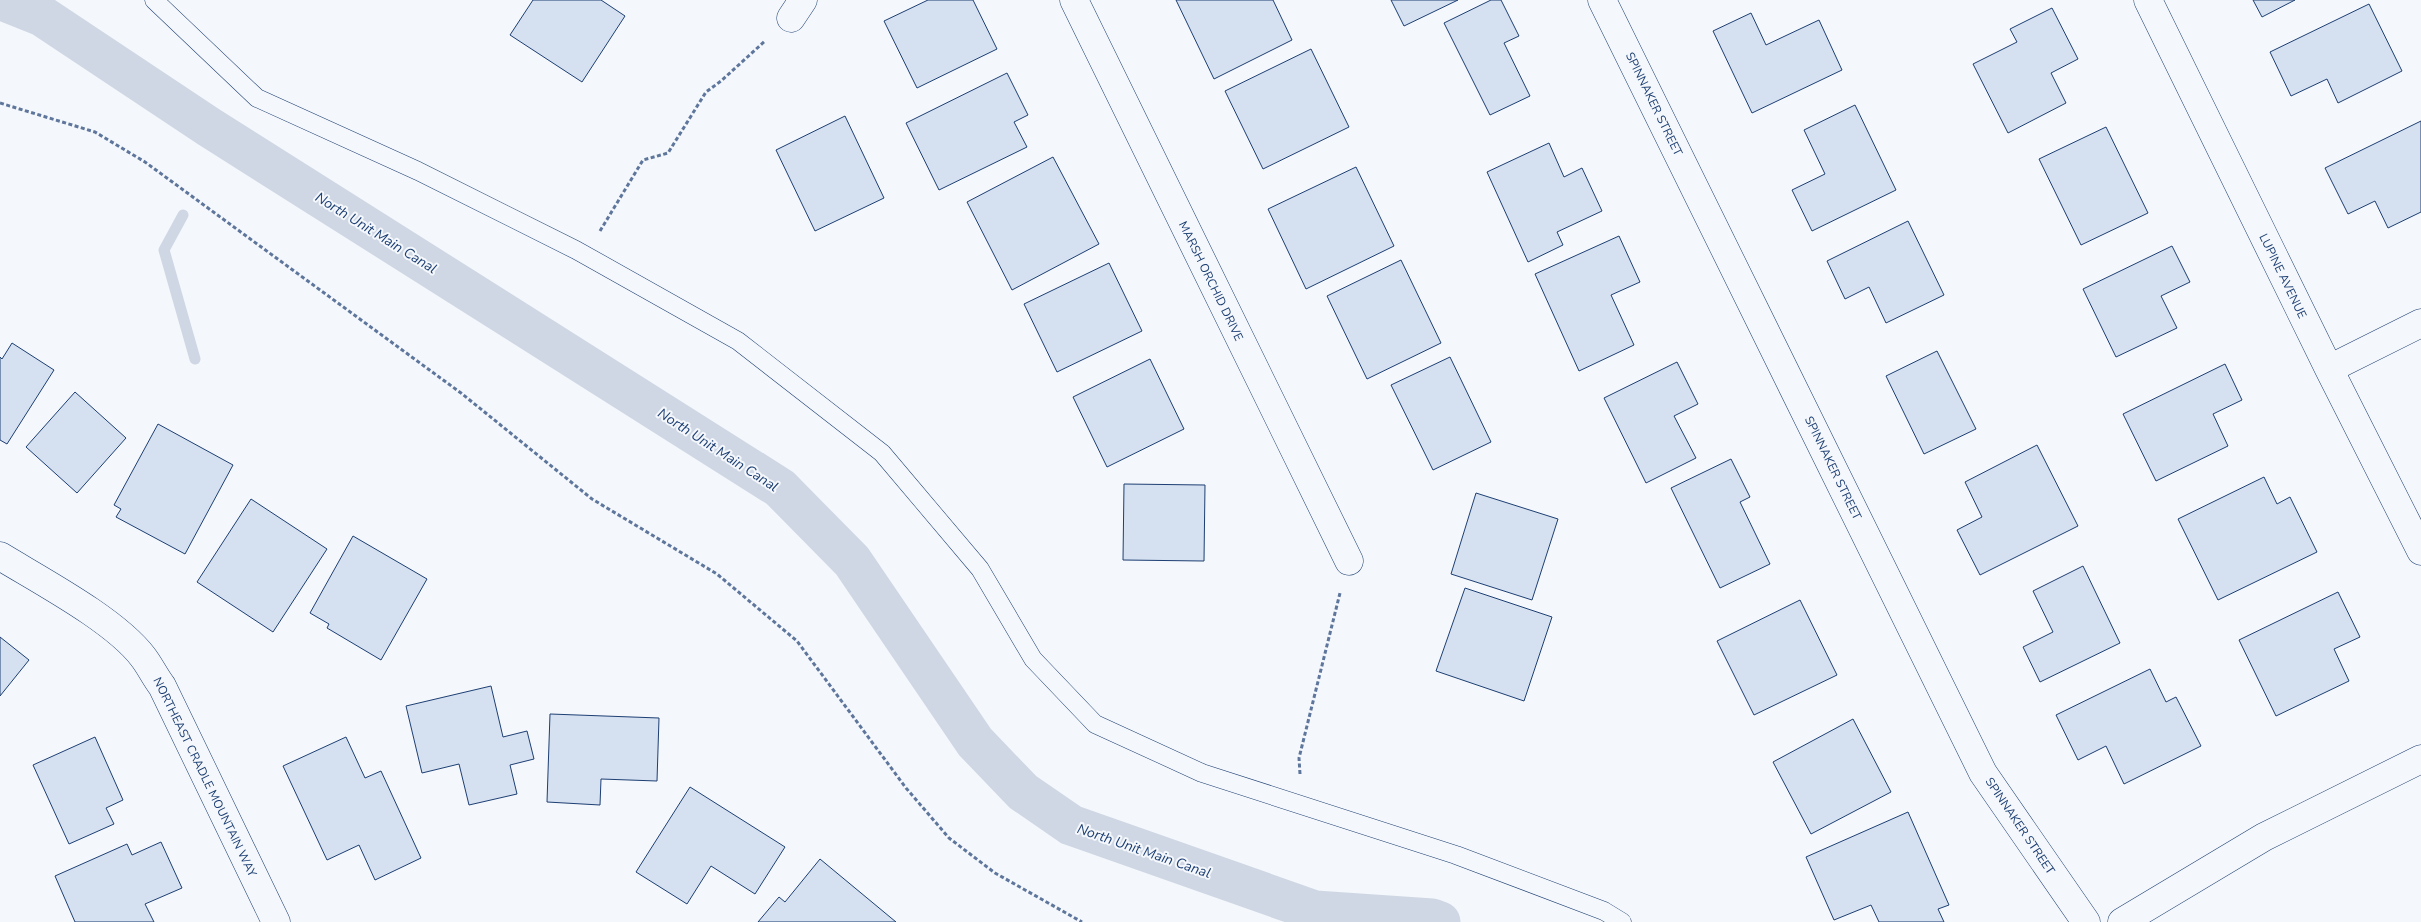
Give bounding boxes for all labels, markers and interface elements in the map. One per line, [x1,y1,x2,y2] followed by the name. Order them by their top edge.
[1622,49,1686,159] street label: SPINNAKER STREET
[312,188,440,278] water label: North Unit Main Canal
[1175,218,1247,344] street label: MARSH ORCHID DRIVE
[2256,231,2310,321] street label: LUPINE AVENUE
[654,404,782,496] water label: North Unit Main Canal
[1801,413,1865,523] street label: SPINNAKER STREET
[150,674,261,880] street label: NORTHEAST CRADLE MOUNTAIN WAY
[1982,774,2059,878] street label: SPINNAKER STREET
[1075,819,1213,883] water label: North Unit Main Canal

